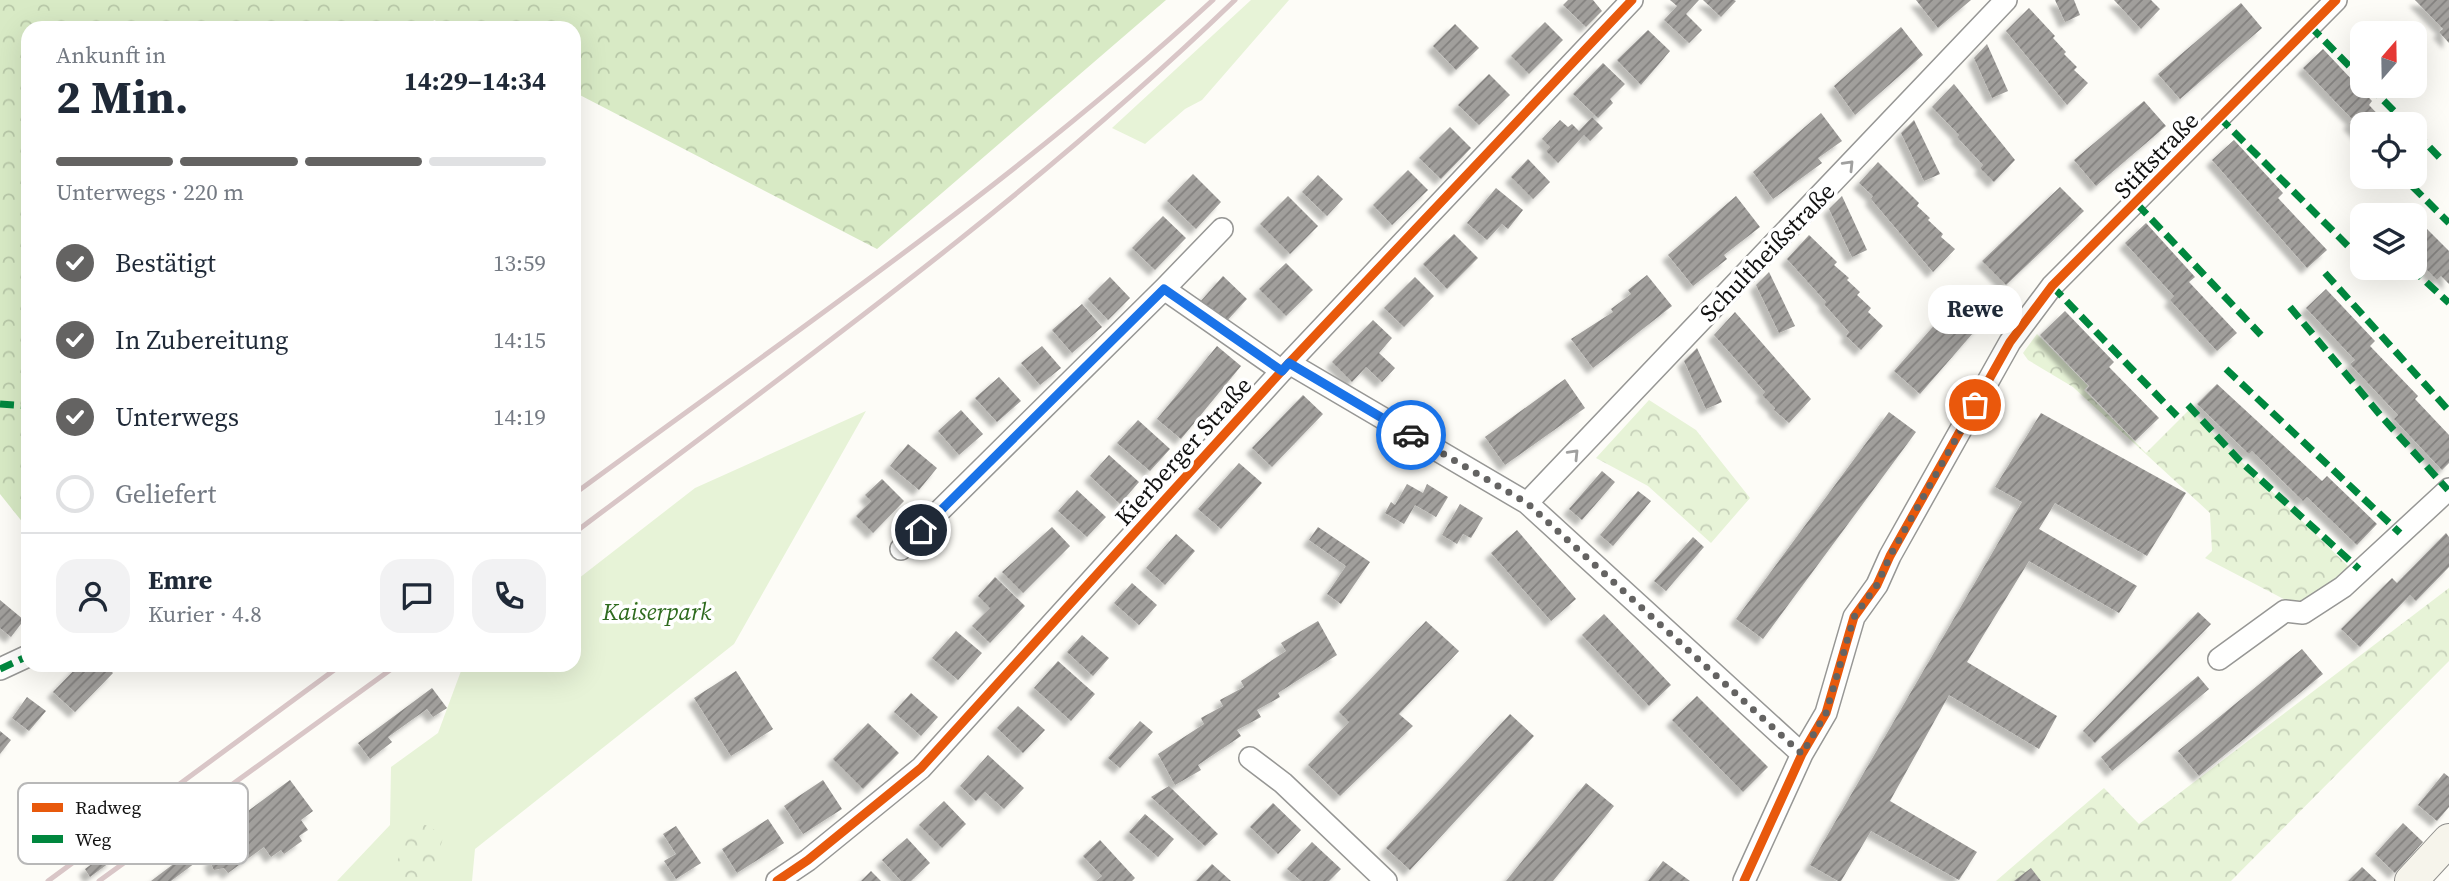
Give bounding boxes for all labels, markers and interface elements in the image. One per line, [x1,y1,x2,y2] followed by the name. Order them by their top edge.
[2350,21,2427,98] north arrow
[2350,21,2427,280] map controls
[56,39,166,71] text: Ankunft in
[404,63,546,99] text: 14:29–14:34
[56,65,189,128] text: 2 Min.
[2106,104,2206,206] street label: Stiftstraße
[2350,112,2427,189] button: locate
[1841,160,1854,173] one-way arrow
[1692,175,1842,329] street label: Schultheißstraße
[56,176,244,208] text: Unterwegs · 220 m
[2350,203,2427,280] button: layers
[56,244,94,282] icon: check
[115,245,216,281] text: Bestätigt
[493,247,546,279] text: 13:59
[1928,286,2022,335] callout: Rewe
[1947,293,2003,325] text: Rewe
[56,321,94,359] icon: check
[115,322,289,358] text: In Zubereitung
[493,324,546,356] text: 14:15
[1107,369,1259,533] street label: Kierberger Straße
[1945,375,2005,435] pin
[1956,386,1994,424] icon: bag
[56,398,94,436] icon: check
[115,399,239,435] text: Unterwegs
[1376,400,1446,470] courier
[493,401,546,433] text: 14:19
[1392,416,1430,454] icon: car
[1566,449,1579,462] one-way arrow
[115,476,216,512] text: Geliefert
[891,500,951,560] pin
[902,511,940,549] icon: home
[56,559,130,633] button: person
[380,559,454,633] button: chat
[472,559,546,633] button: phone
[148,562,212,598] text: Emre
[602,595,712,628] park label: Kaiserpark
[148,598,262,630] text: Kurier · 4.8
[18,783,248,864] legend
[75,794,141,820] text: Radweg
[75,826,112,852] text: Weg

